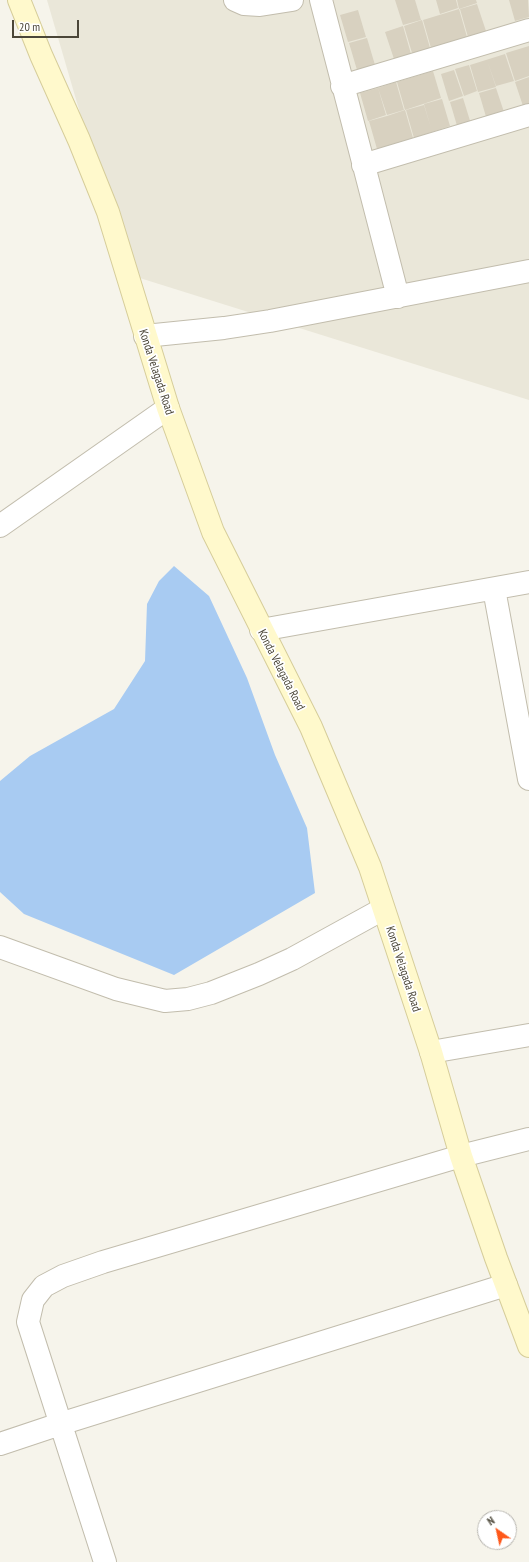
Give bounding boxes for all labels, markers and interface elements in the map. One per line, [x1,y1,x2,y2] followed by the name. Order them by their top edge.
[14,12,81,38] scale bar
[19,19,40,34] text: 20 m
[135,327,177,417] street label: Konda Velagada Road
[254,627,308,713] street label: Konda Velagada Road
[382,924,424,1014] street label: Konda Velagada Road
[477,1510,517,1550] north arrow
[484,1513,497,1528] text: N

